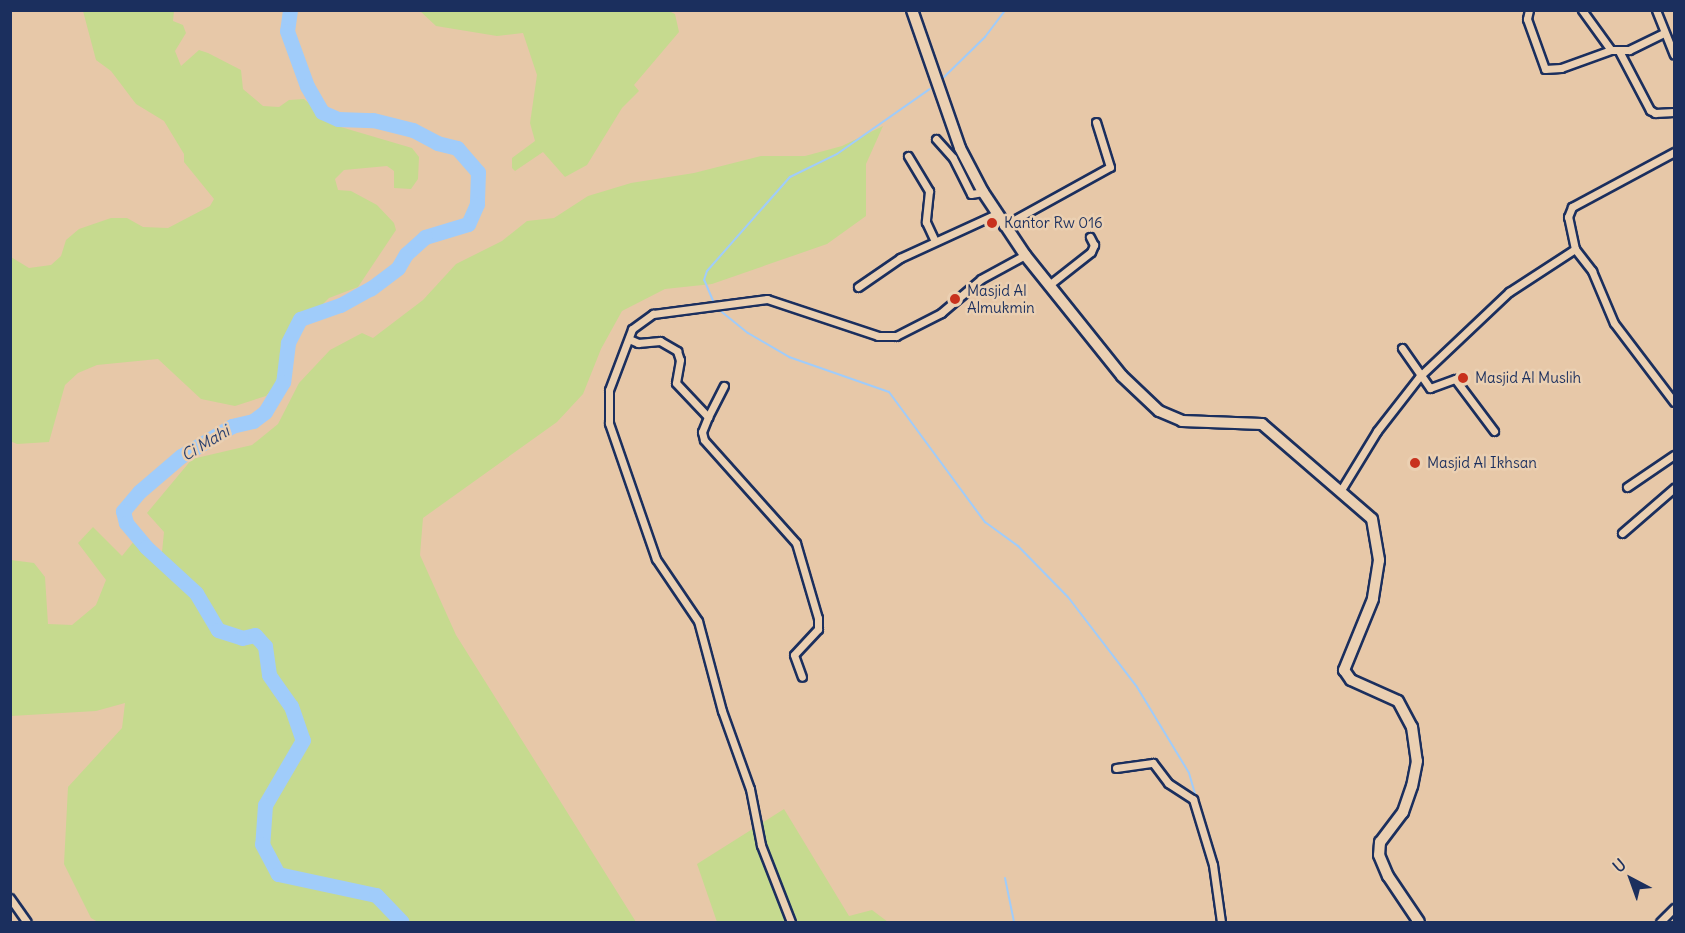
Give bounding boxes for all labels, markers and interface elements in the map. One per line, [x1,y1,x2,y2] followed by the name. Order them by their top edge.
[1004,214,1103,232] place label: Kantor Rw 016
[985,216,999,230] marker: Kantor Rw 016
[967,281,1035,316] place label: Masjid Al Almukmin
[948,292,962,306] marker: Masjid Al Almukmin
[1475,369,1581,387] place label: Masjid Al Muslih
[1456,371,1470,385] marker: Masjid Al Muslih
[177,421,233,465] water label: Ci Mahi
[1427,454,1537,472] place label: Masjid Al Ikhsan
[1408,456,1422,470] marker: Masjid Al Ikhsan
[1601,849,1661,909] north arrow
[1609,854,1630,877] text: U

